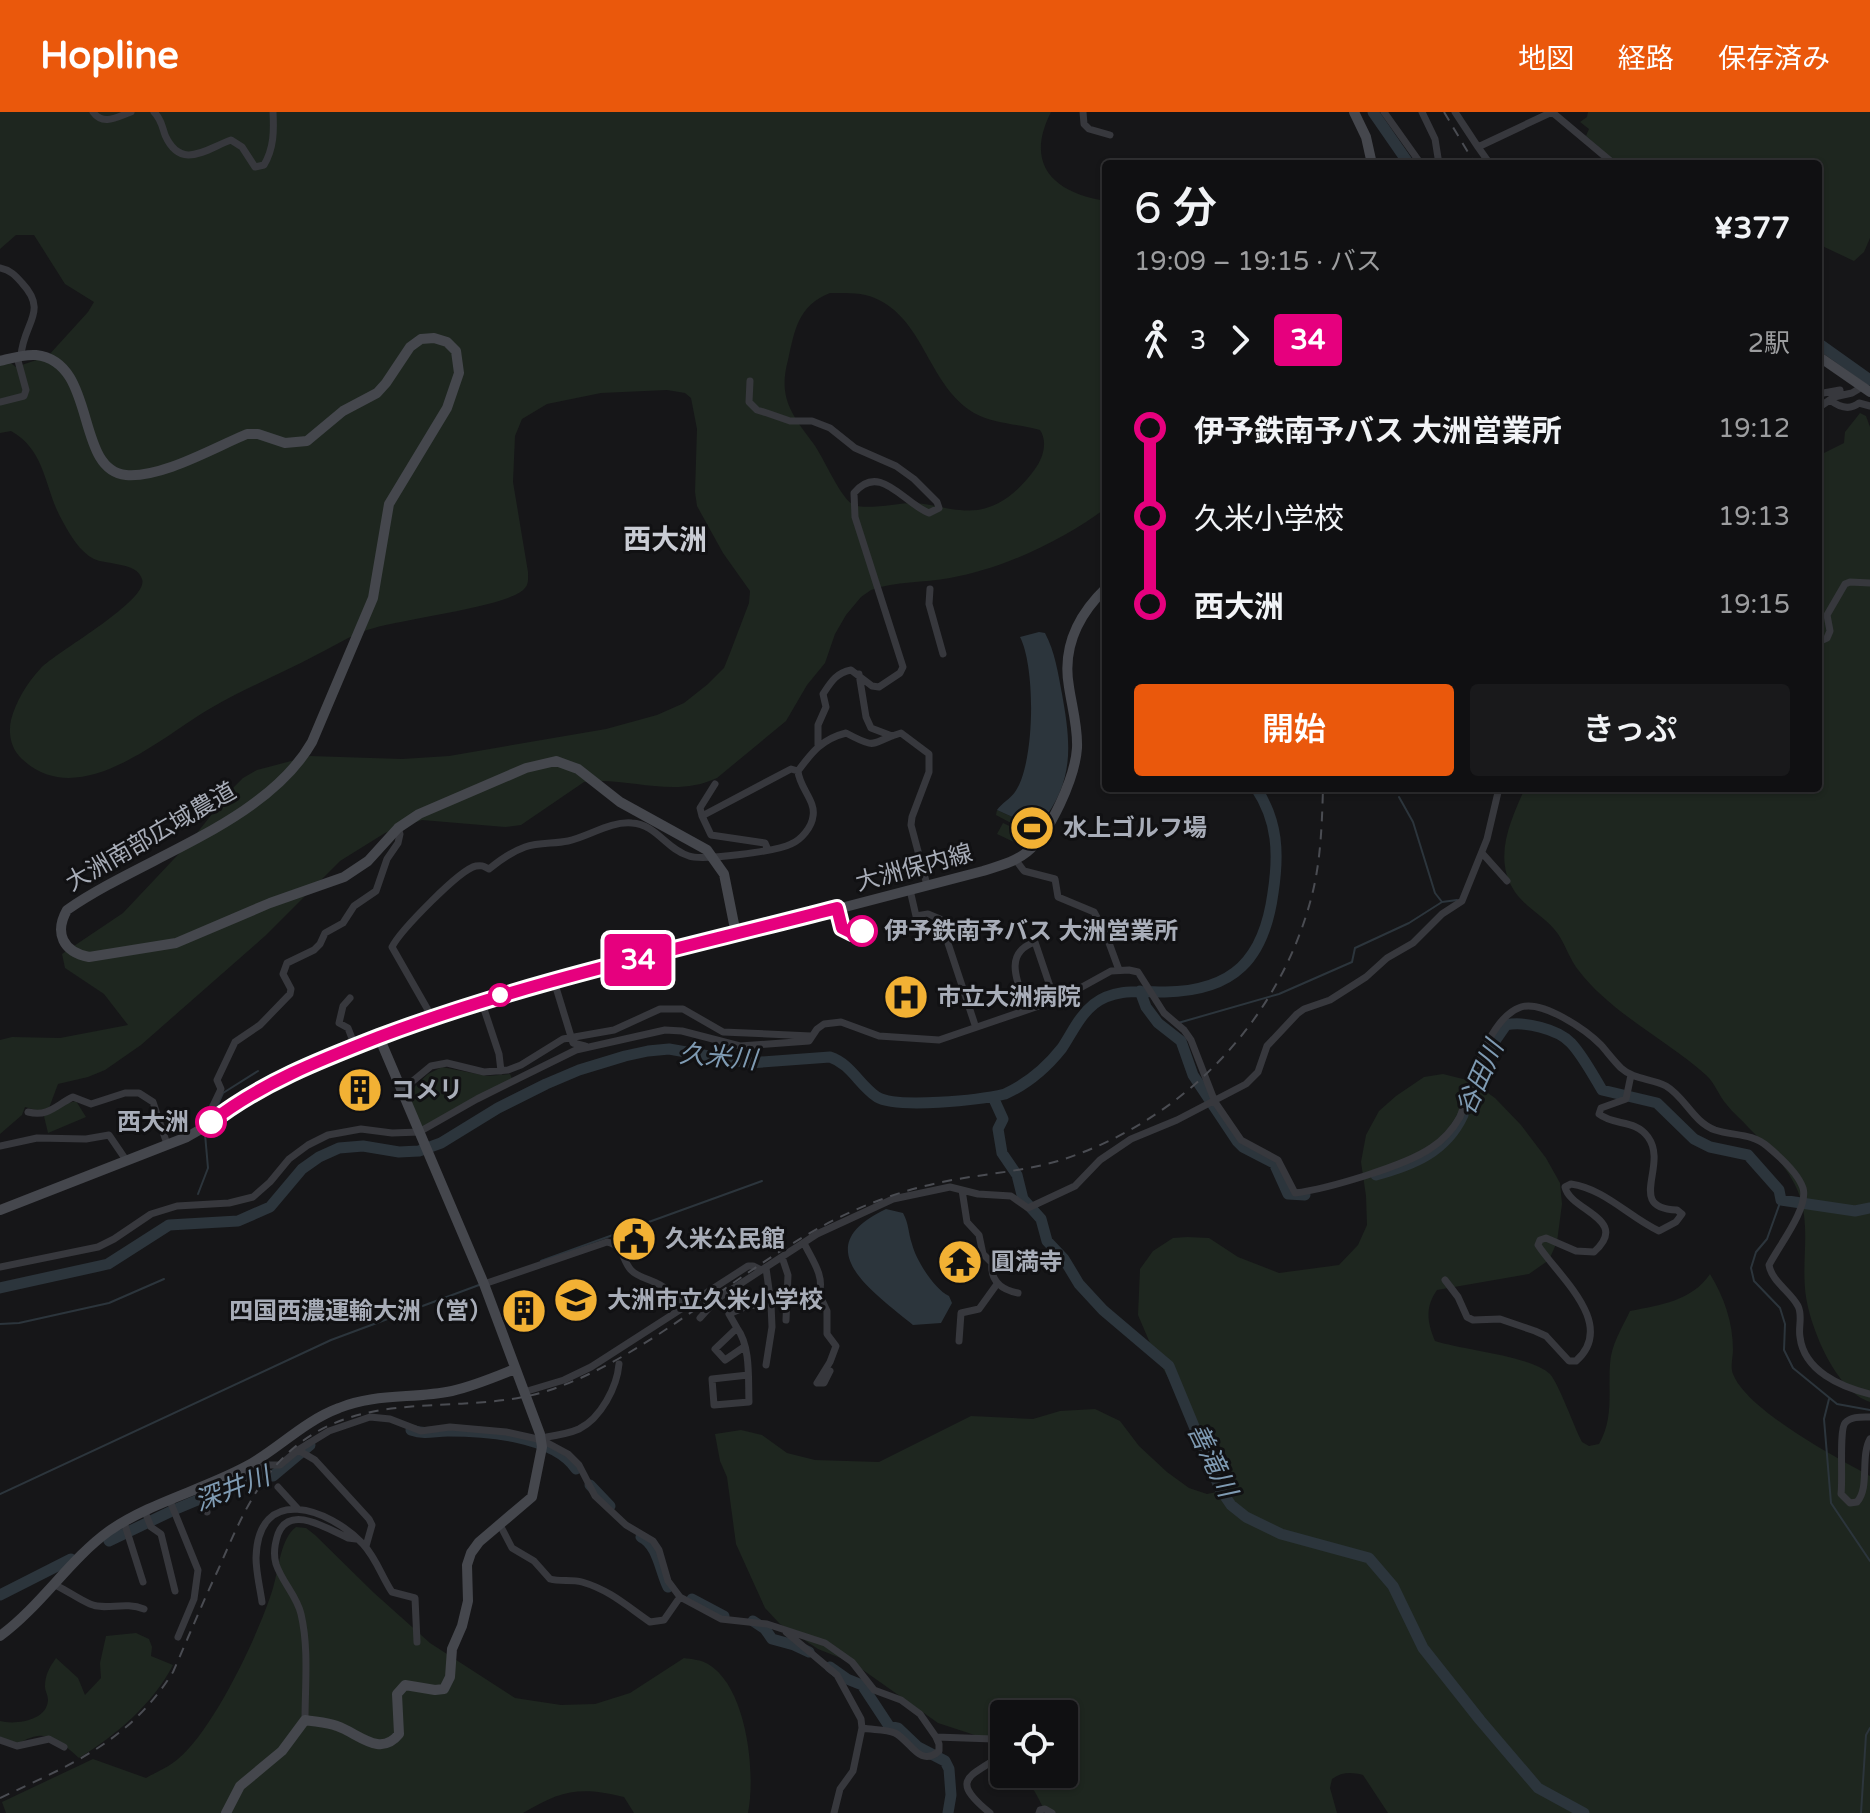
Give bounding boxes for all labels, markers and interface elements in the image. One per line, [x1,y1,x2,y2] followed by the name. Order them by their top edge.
[40,33,179,79] text: Hopline
[1518,42,1574,76] text: 地図
[1618,42,1674,76] text: 経路
[1718,42,1830,76] text: 保存済み
[1134,183,1217,236] text: 6 分
[1714,210,1790,247] text: ¥377
[1134,246,1382,277] text: 19:09 – 19:15 · バス
[1134,318,1178,362] icon: walk
[1218,318,1262,362] icon: forward
[1290,323,1326,357] text: 34
[1190,325,1206,356] text: 3
[1748,328,1790,359] text: 2駅
[1194,413,1562,450] text: 伊予鉄南予バス 大洲営業所
[1718,413,1790,444] text: 19:12
[1194,501,1344,538] text: 久米小学校
[1718,501,1790,532] text: 19:13
[623,523,707,557] district label: 西大洲
[1194,589,1284,626] text: 西大洲
[1718,589,1790,620] text: 19:15
[1134,684,1454,776] button: 開始
[1470,684,1790,776] button: きっぷ
[61,776,241,898] street label: 大洲南部広域農道
[1008,804,1056,852] sports icon: 水上ゴルフ場
[1063,814,1207,843] place label: 水上ゴルフ場
[852,838,976,898] street label: 大洲保内線
[847,916,877,946] marker: 伊予鉄南予バス 大洲営業所
[884,917,1178,946] place label: 伊予鉄南予バス 大洲営業所
[602,934,674,986] line badge: 34
[620,943,656,977] text: 34
[882,973,930,1021] hospital icon: 市立大洲病院
[937,983,1081,1012] place label: 市立大洲病院
[489,984,511,1006] unlabelled marker
[1450,1033,1511,1120] water label: 谷田川
[678,1038,761,1076] water label: 久米川
[336,1066,384,1114] building icon: コメリ
[391,1076,463,1105] place label: コメリ
[196,1107,226,1137] marker: 西大洲
[117,1108,189,1137] place label: 西大洲
[610,1215,658,1263] public building icon: 久米公民館
[665,1225,785,1254] place label: 久米公民館
[936,1238,984,1286] temple icon: 圓満寺
[991,1248,1063,1277] place label: 圓満寺
[552,1276,600,1324] school or university icon: 大洲市立久米小学校
[607,1286,823,1315] place label: 大洲市立久米小学校
[500,1287,548,1335] building icon: 四国西濃運輸大洲（営）
[229,1297,493,1326] place label: 四国西濃運輸大洲（営）
[1181,1418,1244,1505] water label: 善滝川
[190,1459,277,1517] water label: 深井川
[990,1700,1078,1788] map controls
[990,1700,1078,1788] button: locate

